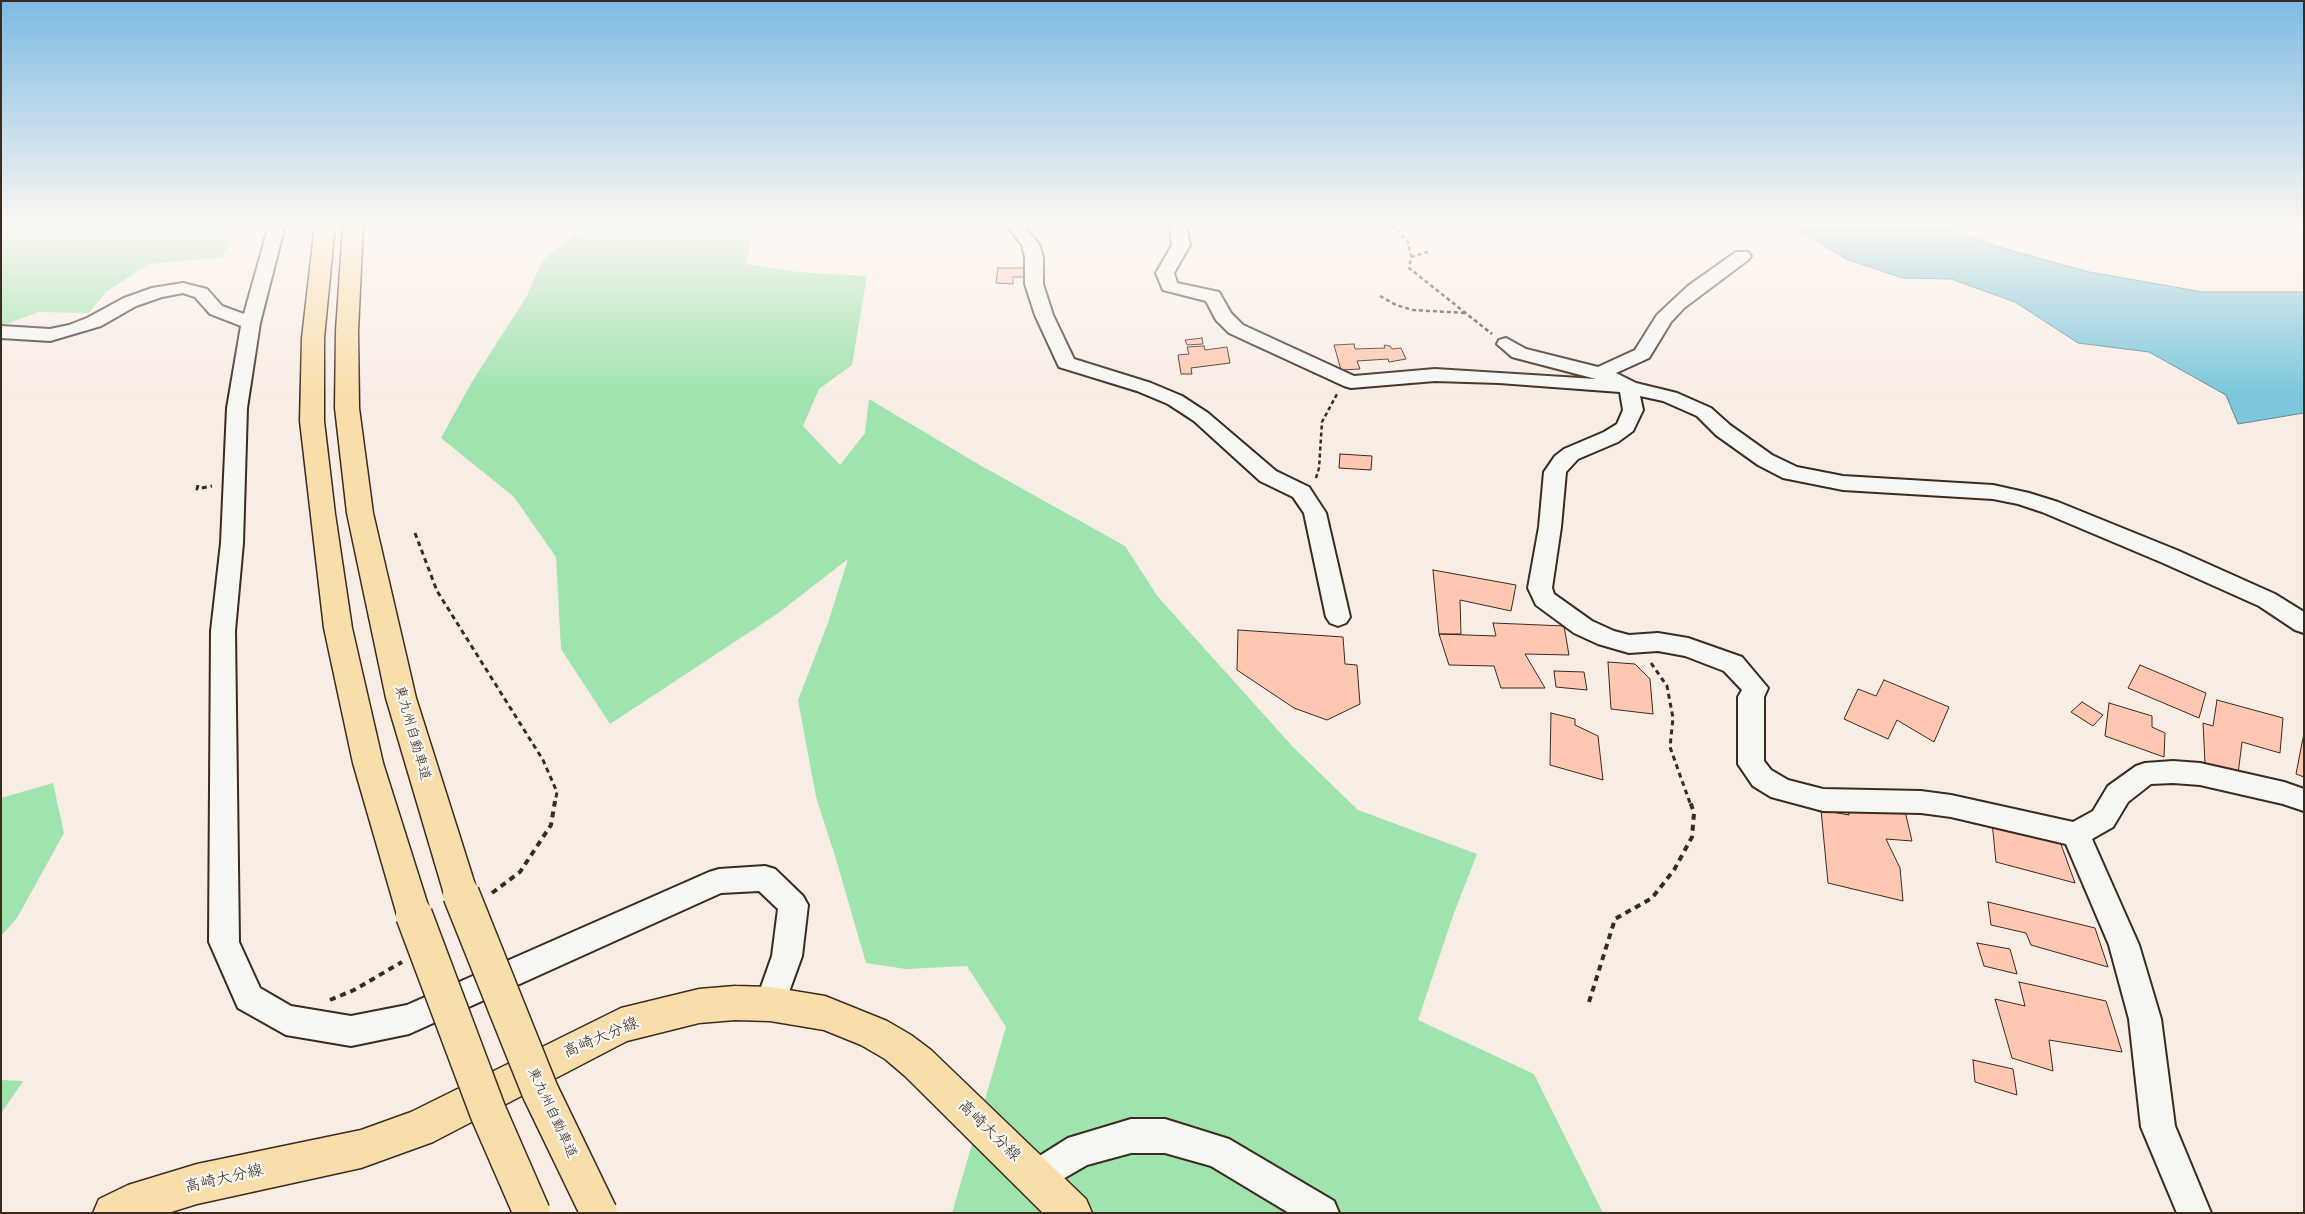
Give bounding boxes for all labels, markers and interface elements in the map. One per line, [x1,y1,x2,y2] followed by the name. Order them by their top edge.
[390,684,434,782] street label: 東九州自動車道
[560,1014,642,1062] street label: 高崎大分線
[524,1065,580,1161] street label: 東九州自動車道
[954,1096,1024,1166] street label: 高崎大分線
[183,1161,265,1197] street label: 高崎大分線

